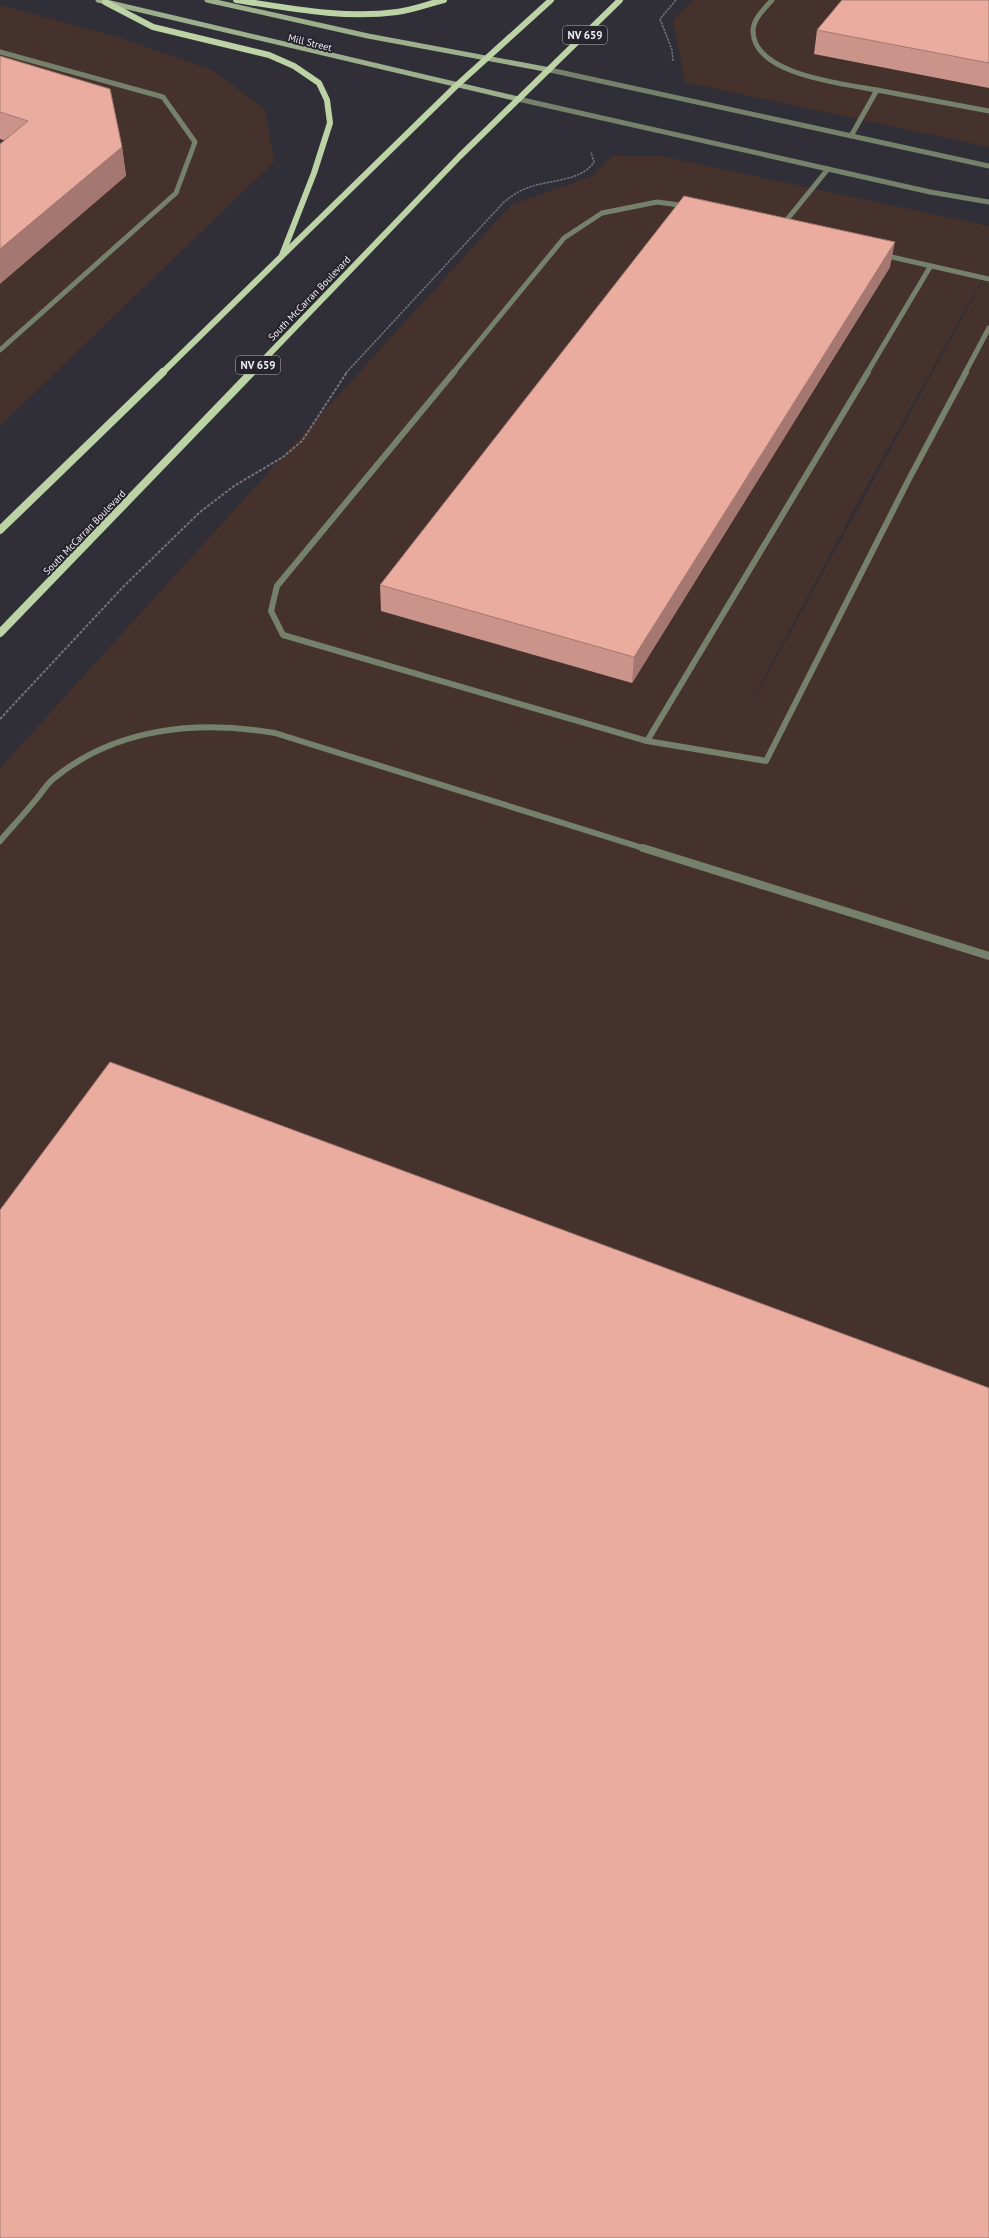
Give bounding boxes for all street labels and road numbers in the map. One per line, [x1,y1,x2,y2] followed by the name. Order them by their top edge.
[563,26,607,44] road number: NV 659
[287,31,334,54] street label: Mill Street
[265,253,353,344] street label: South McCarran Boulevard
[236,356,280,374] road number: NV 659
[40,487,128,578] street label: South McCarran Boulevard

